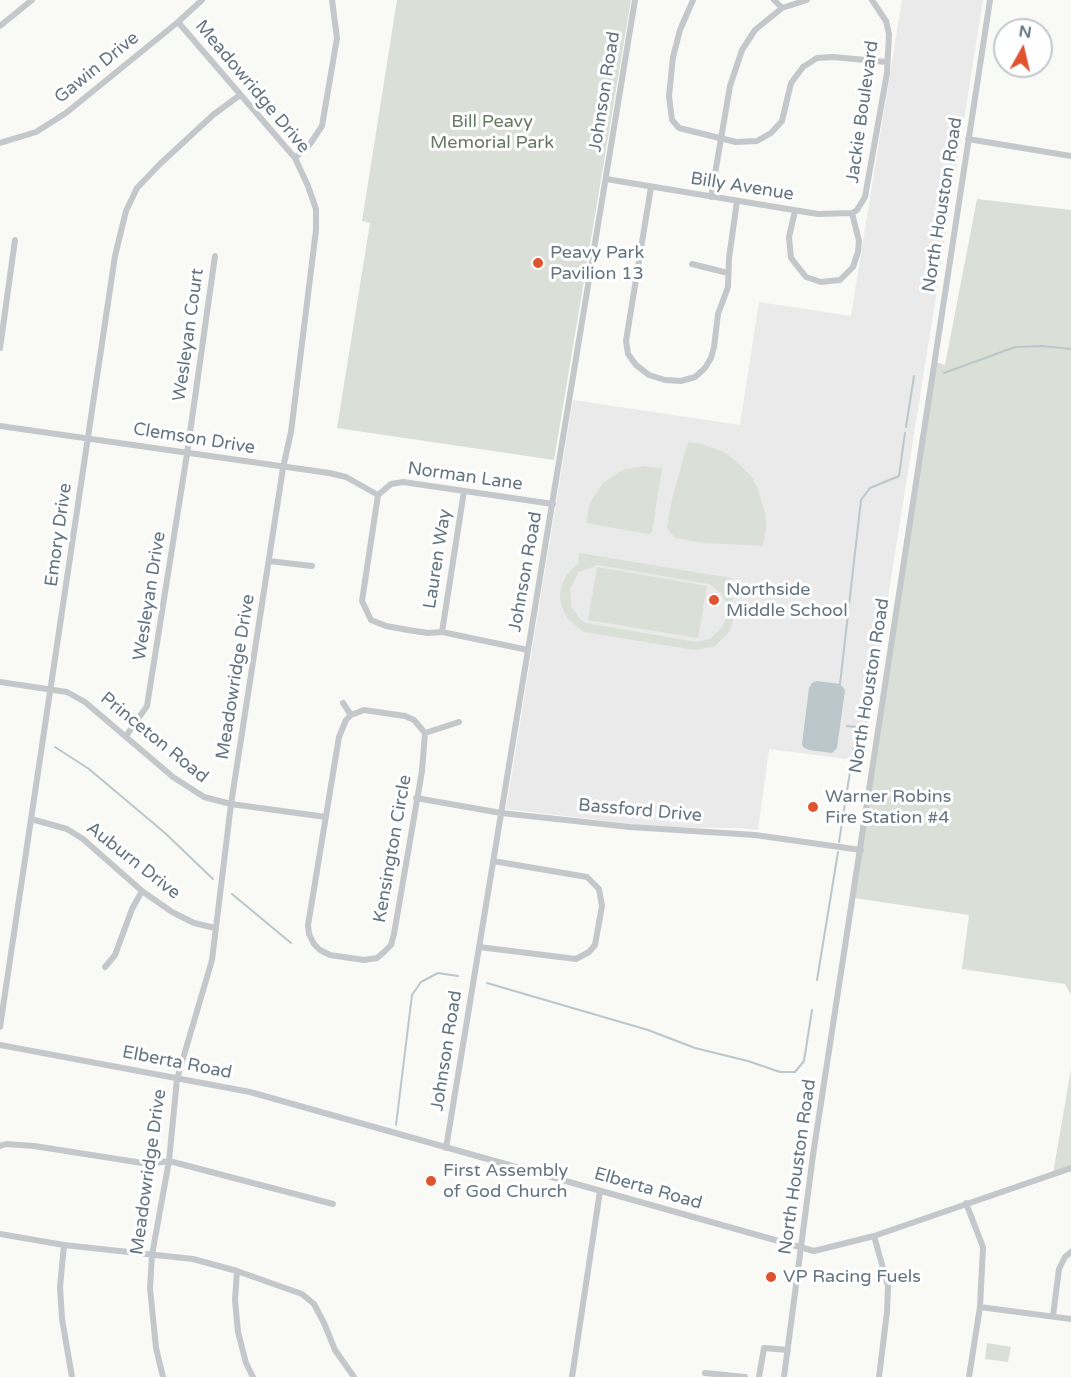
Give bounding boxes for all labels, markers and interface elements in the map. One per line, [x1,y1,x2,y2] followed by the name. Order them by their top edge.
[190,16,314,158] street label: Meadowridge Drive
[993,18,1053,78] north arrow
[1017,21,1033,43] text: N
[50,27,144,109] street label: Gawin Drive
[585,30,625,154] street label: Johnson Road
[842,39,884,185] street label: Jackie Boulevard
[430,111,554,154] park label: Bill Peavy Memorial Park
[918,116,968,294] street label: North Houston Road
[689,168,795,206] street label: Billy Avenue
[550,242,644,284] place label: Peavy Park Pavilion 13
[531,256,545,270] marker: Peavy Park Pavilion 13
[169,267,209,403] street label: Wesleyan Court
[131,419,257,459] street label: Clemson Drive
[406,458,524,496] street label: Norman Lane
[41,482,77,588] street label: Emory Drive
[419,507,457,611] street label: Lauren Way
[505,510,547,634] street label: Johnson Road
[129,530,171,662] street label: Wesleyan Drive
[726,579,848,622] place label: Northside Middle School
[212,593,260,761] street label: Meadowridge Drive
[707,593,721,607] marker: Northside Middle School
[845,597,895,775] street label: North Houston Road
[96,688,212,788] street label: Princeton Road
[369,773,417,925] street label: Kensington Circle
[825,786,951,828] place label: Warner Robins Fire Station #4
[577,795,703,827] street label: Bassford Drive
[806,800,820,814] marker: Warner Robins Fire Station #4
[82,818,184,904] street label: Auburn Drive
[427,989,467,1113] street label: Johnson Road
[120,1042,234,1084] street label: Elberta Road
[775,1078,821,1256] street label: North Houston Road
[127,1088,171,1256] street label: Meadowridge Drive
[443,1160,568,1202] place label: First Assembly of God Church
[592,1163,704,1215] street label: Elberta Road
[424,1174,438,1188] marker: First Assembly of God Church
[783,1266,921,1288] place label: VP Racing Fuels
[764,1270,778,1284] marker: VP Racing Fuels

